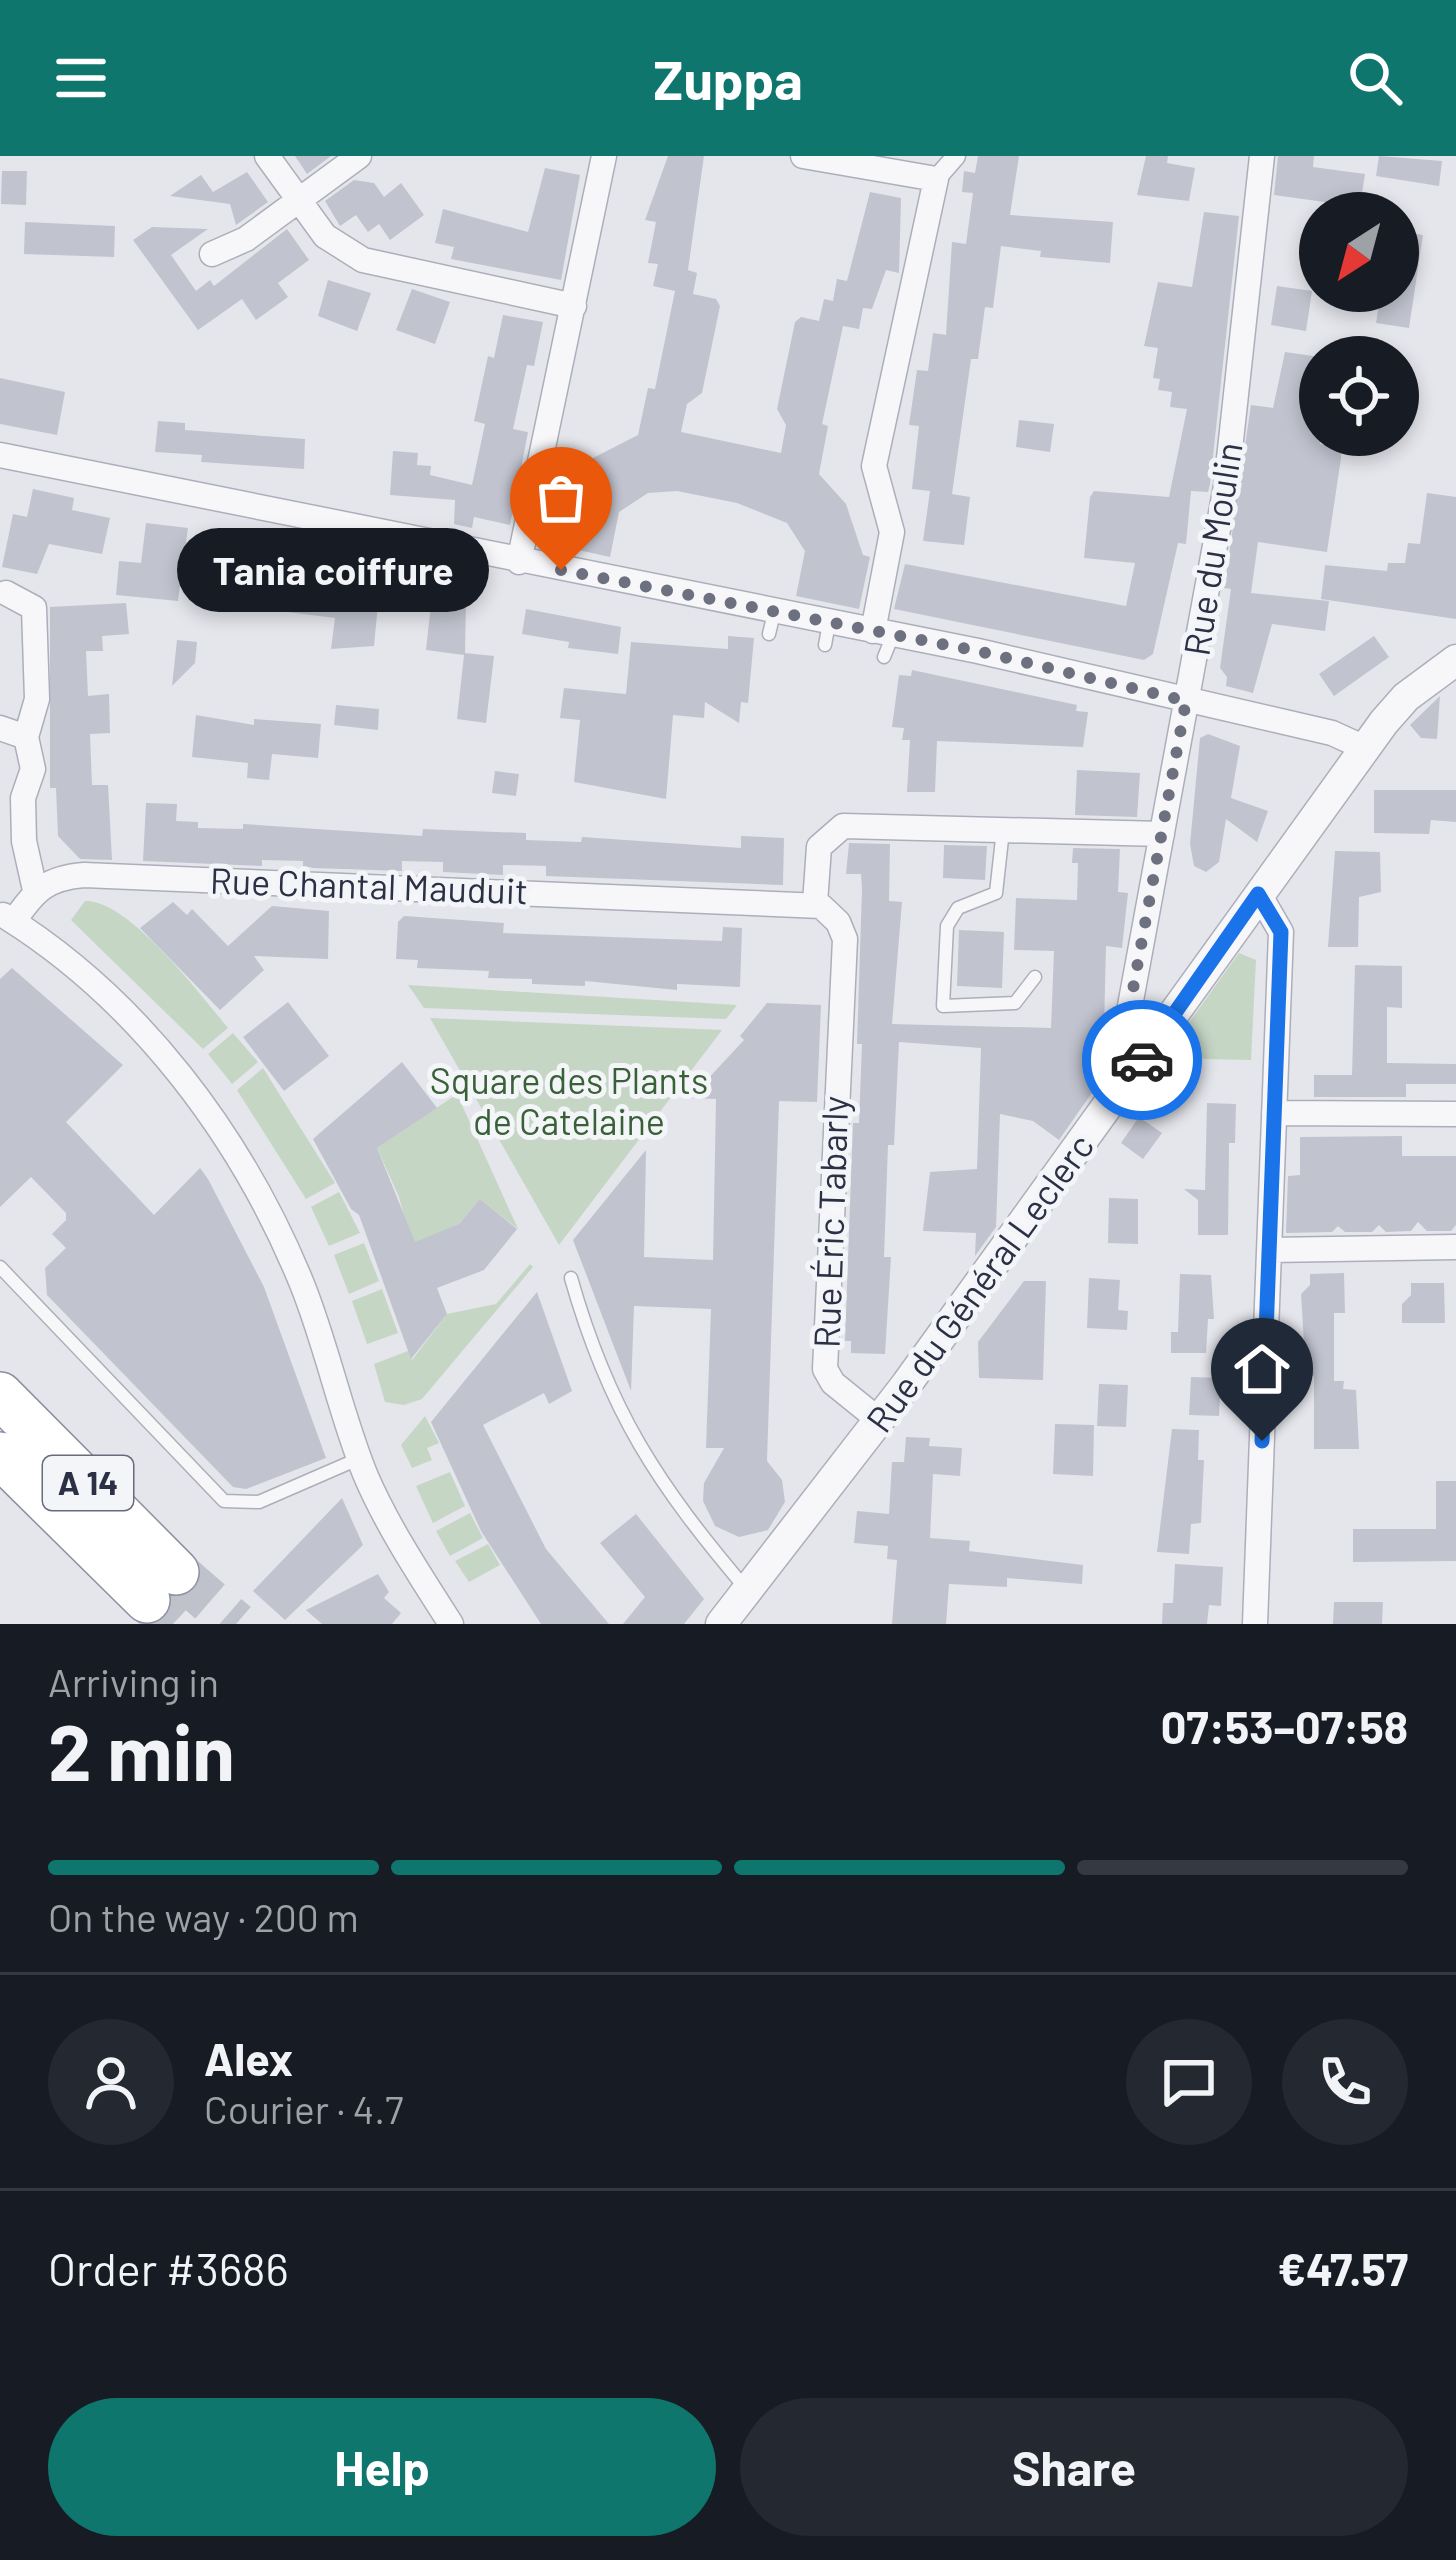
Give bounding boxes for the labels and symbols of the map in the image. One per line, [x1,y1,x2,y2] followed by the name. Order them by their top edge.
[1299,192,1419,312] north arrow
[1173,439,1250,658] street label: Rue du Moulin
[510,447,612,570] pin
[177,528,489,612] callout: Tania coiffure
[209,857,529,912] street label: Rue Chantal Mauduit
[1082,1000,1202,1120] courier
[430,1058,708,1142] park label: Square des Plants de Catelaine
[804,1095,855,1349] street label: Rue Éric Tabarly
[856,1125,1101,1439] street label: Rue du Général Leclerc
[1211,1318,1313,1441] pin
[43,1456,133,1510] road number: A 14

